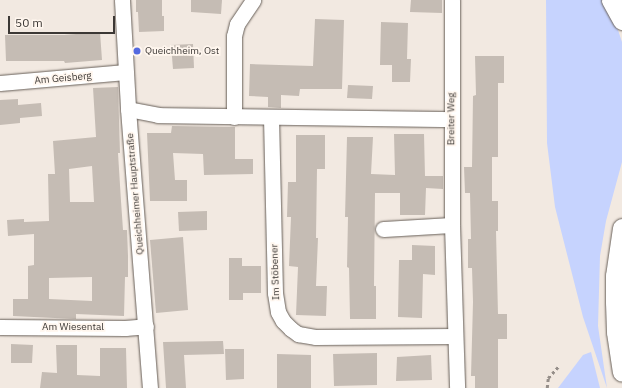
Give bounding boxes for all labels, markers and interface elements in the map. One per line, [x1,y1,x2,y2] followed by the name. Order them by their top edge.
[10,8,117,34] scale bar
[15,15,43,30] text: 50 m
[145,45,219,57] place label: Queichheim, Ost
[132,46,142,56] marker: Queichheim, Ost
[34,70,92,86] street label: Am Geisberg
[445,93,457,145] street label: Breiter Weg
[124,133,146,255] street label: Queichheimer Hauptstraße
[268,244,282,300] street label: Im Stöbener
[42,321,104,333] street label: Am Wiesental

